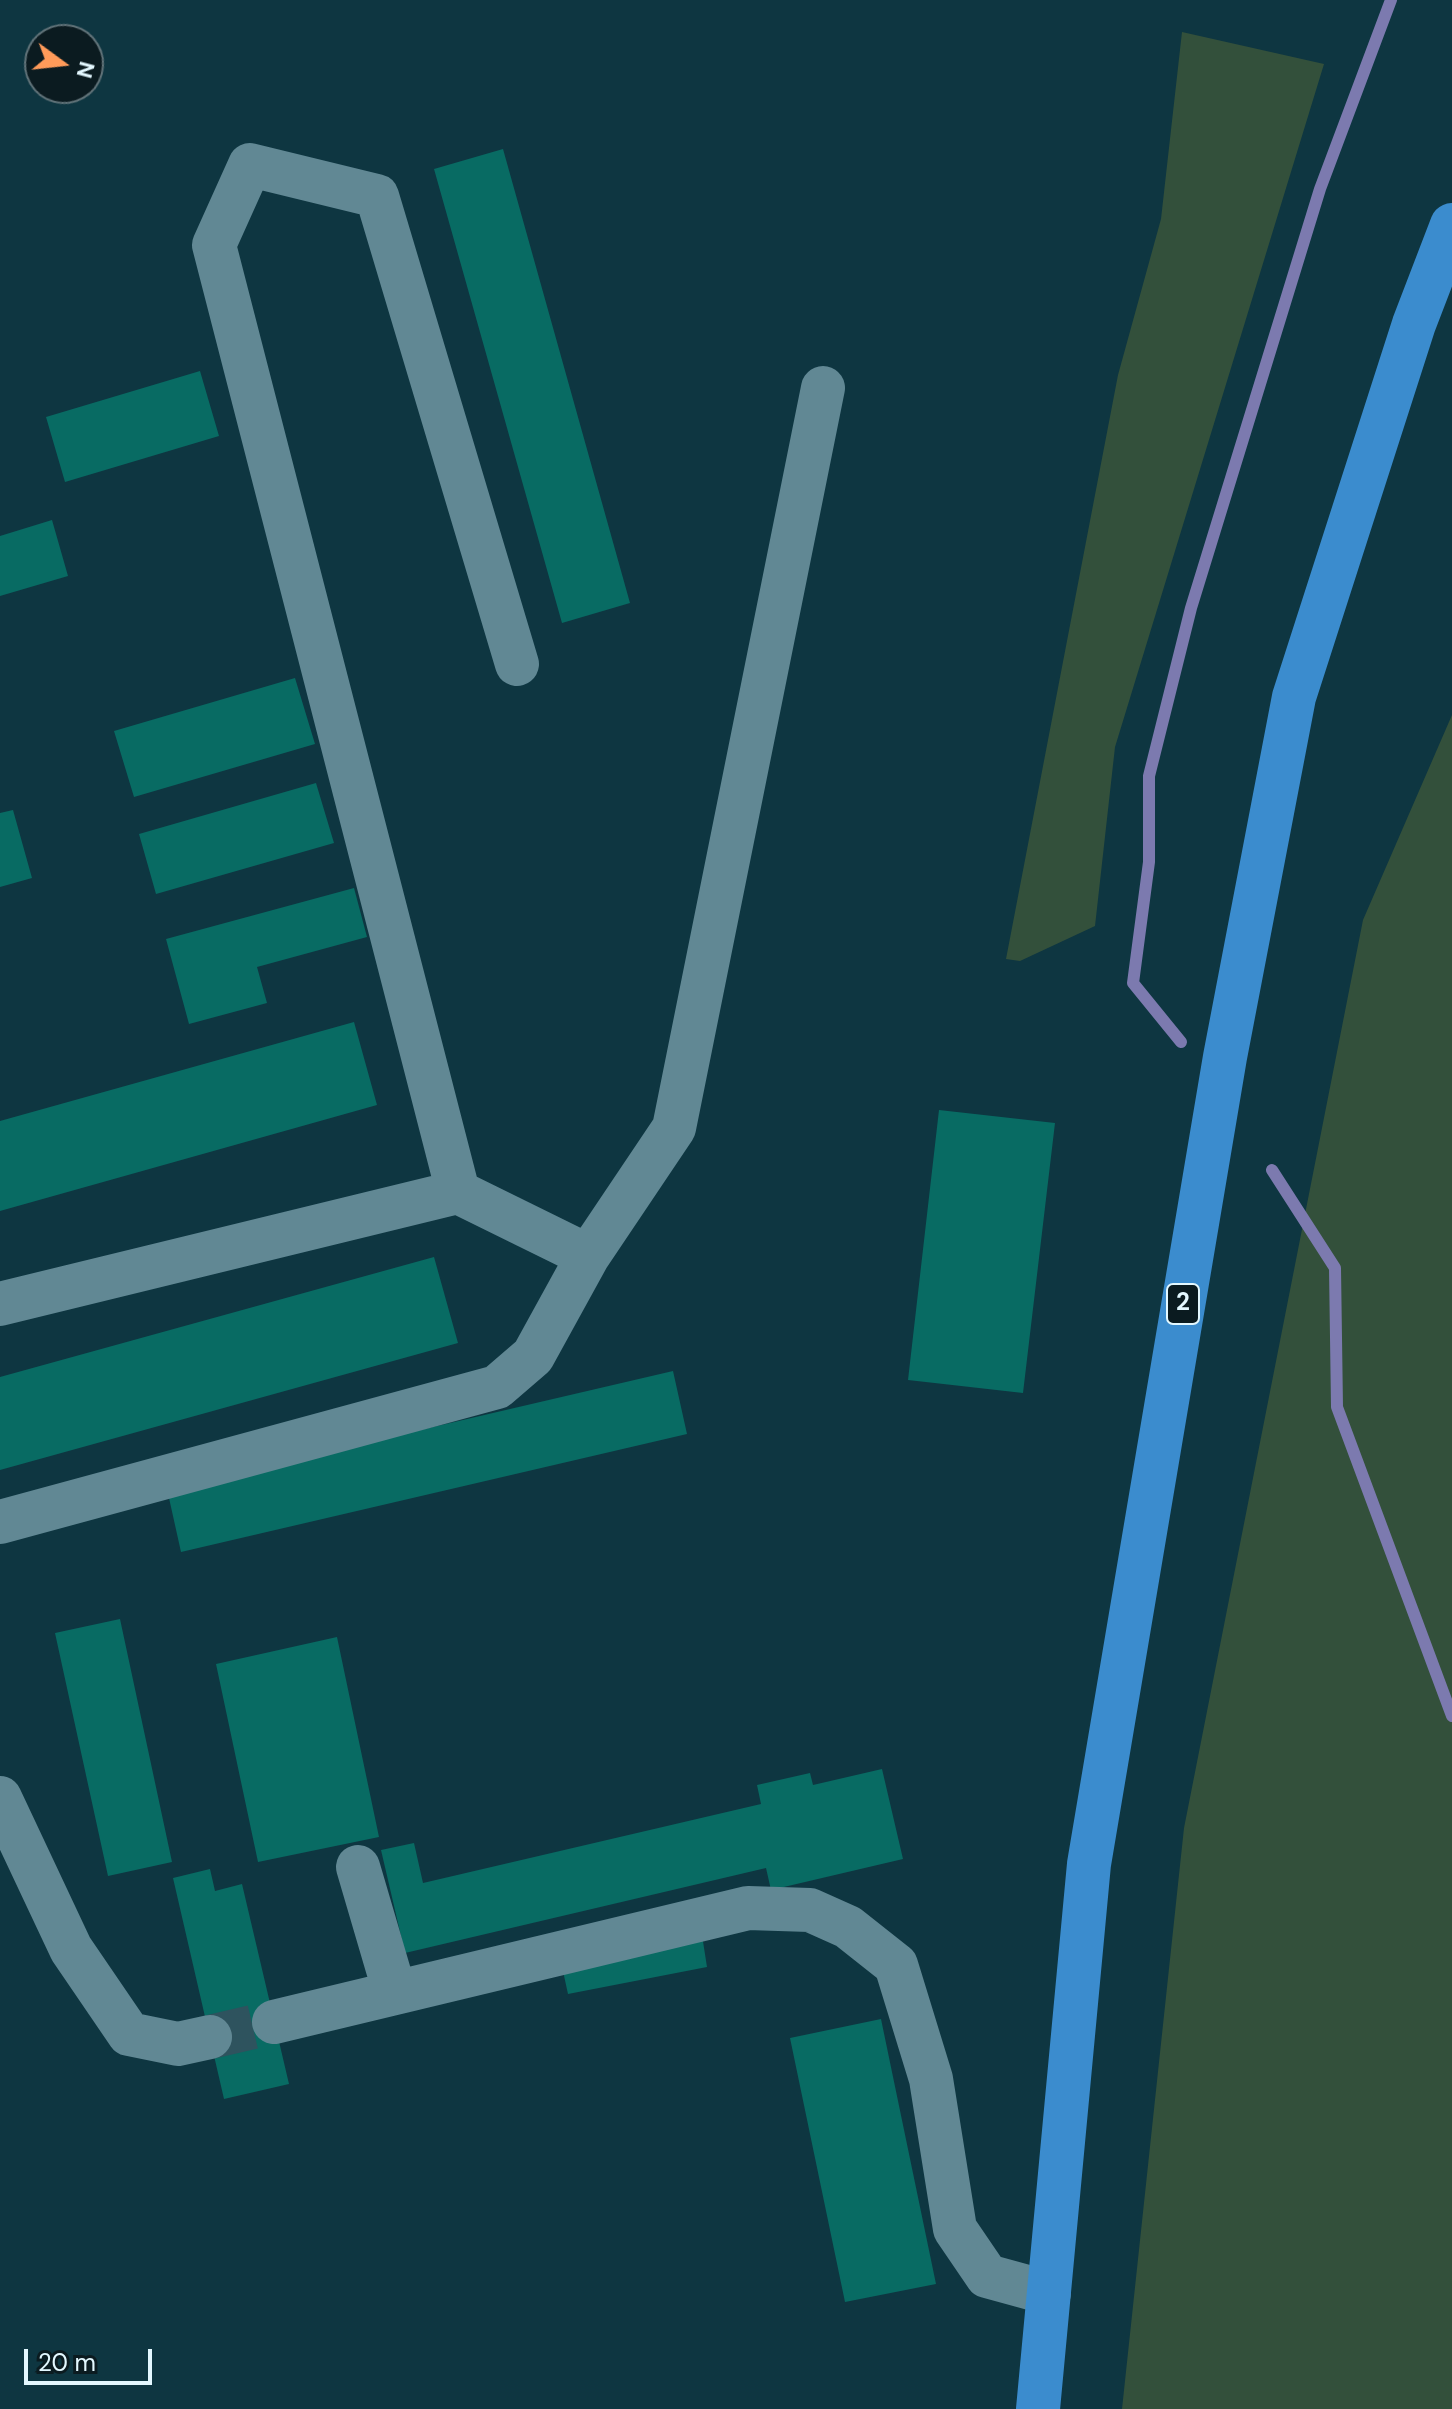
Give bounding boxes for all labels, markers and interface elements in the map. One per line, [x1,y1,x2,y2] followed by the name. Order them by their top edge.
[24,24,104,104] north arrow
[70,58,102,81] text: N
[1167,1284,1199,1324] road number: 2
[28,2333,156,2383] scale bar
[38,2347,96,2378] text: 20 m

